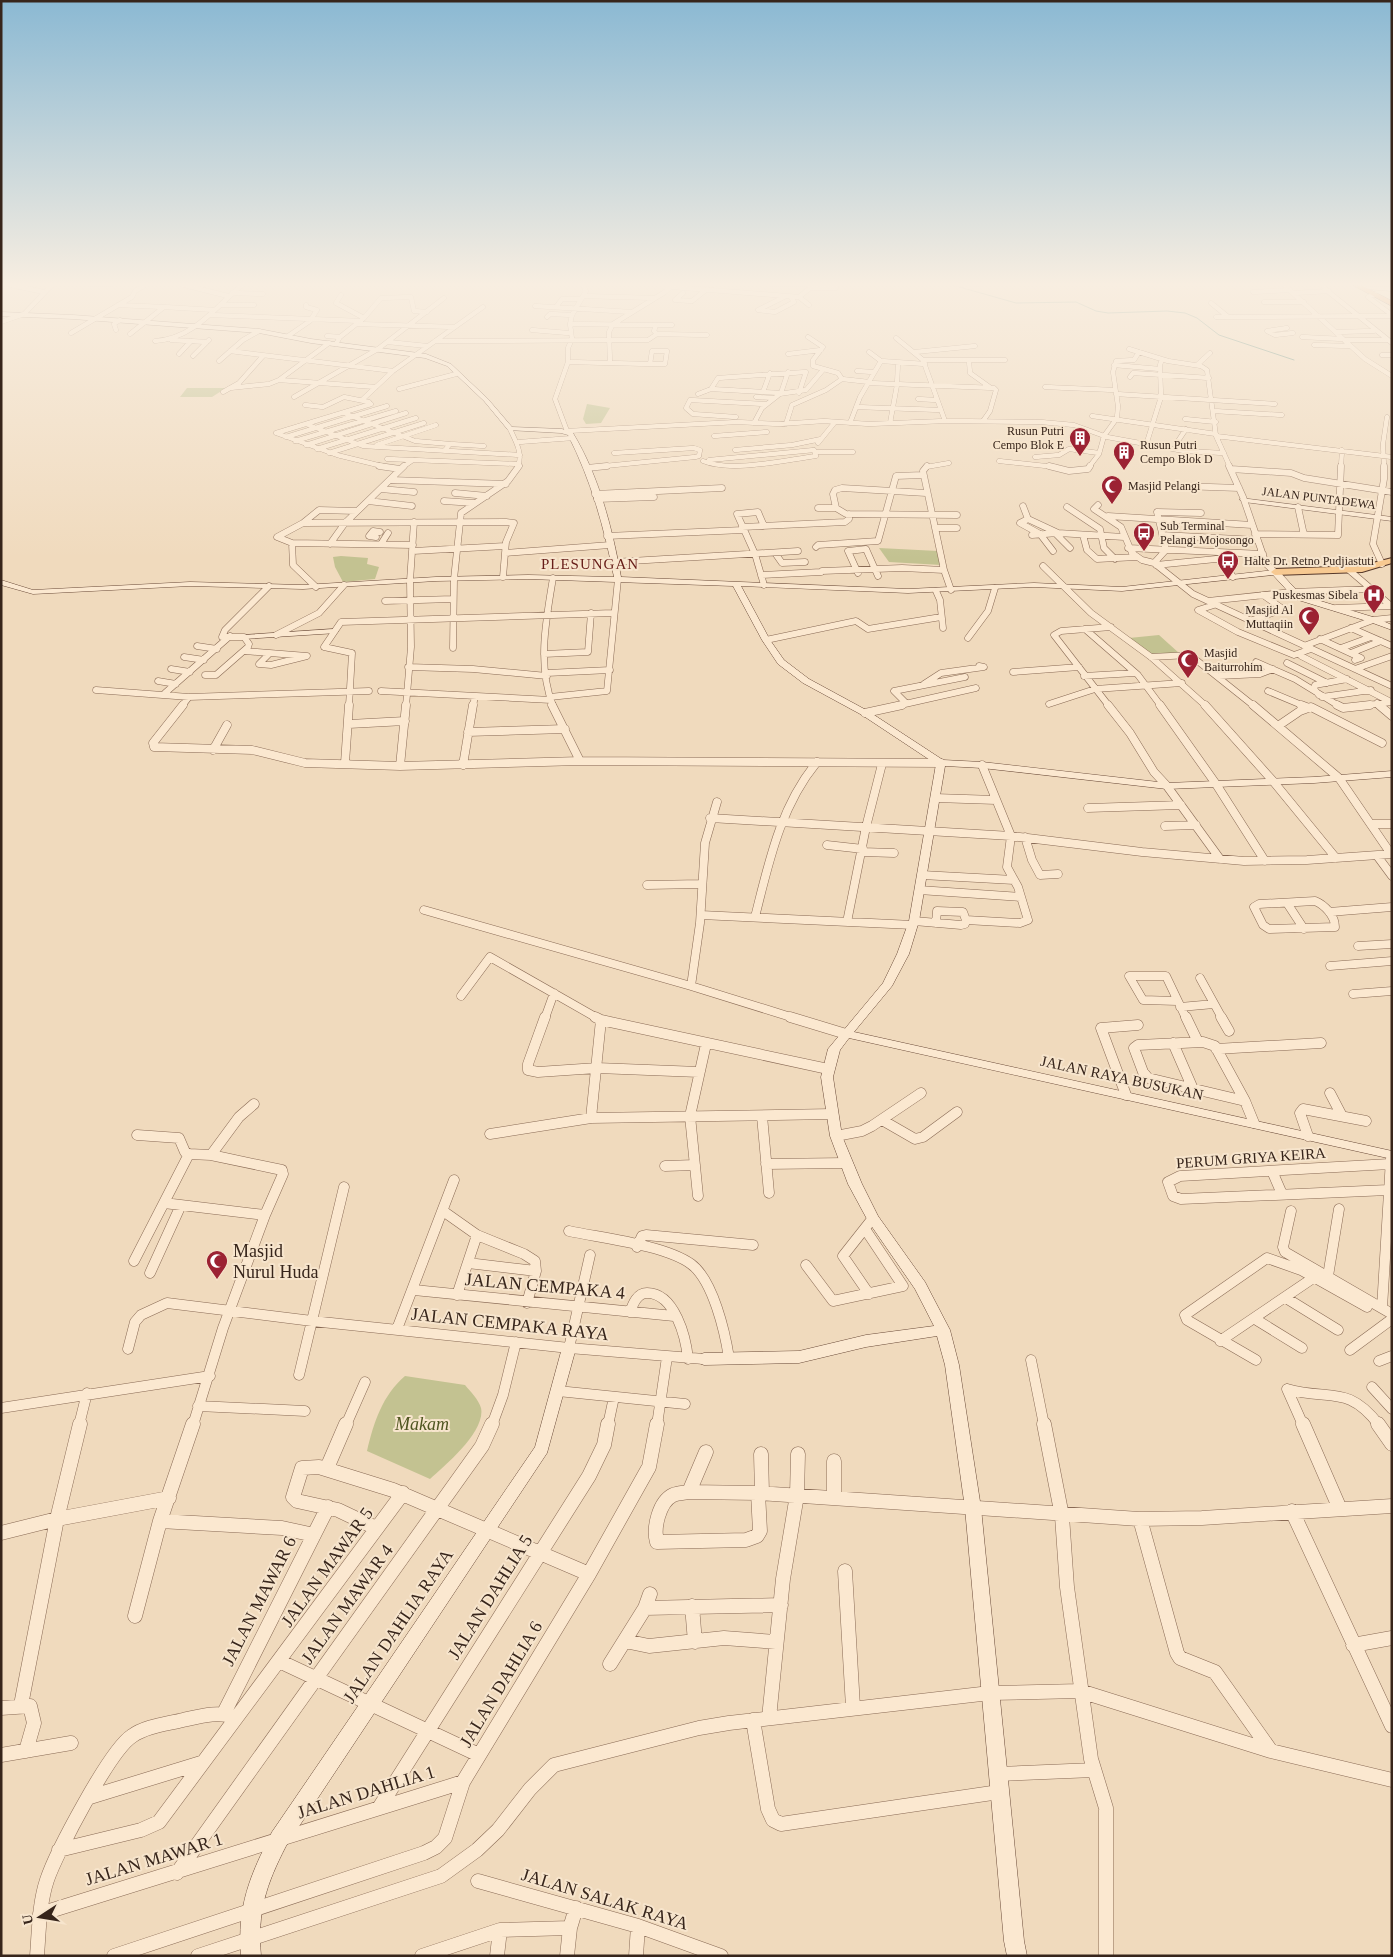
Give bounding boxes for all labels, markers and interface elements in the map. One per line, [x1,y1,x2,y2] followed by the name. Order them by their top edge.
[993,424,1065,452] place label: Rusun Putri Cempo Blok E
[1068,426,1092,457] building icon: Rusun Putri Cempo Blok E
[1140,438,1213,466] place label: Rusun Putri Cempo Blok D
[1112,440,1136,471] building icon: Rusun Putri Cempo Blok D
[1100,474,1124,505] mosque icon: Masjid Pelangi
[1128,479,1201,493] place label: Masjid Pelangi
[1261,484,1377,512] street label: JALAN PUNTADEWA
[1160,519,1254,547] place label: Sub Terminal Pelangi Mojosongo
[1132,521,1156,552] bus stop icon: Sub Terminal Pelangi Mojosongo
[1216,549,1240,580] bus stop icon: Halte Dr. Retno Pudjiastuti
[1244,554,1375,568] place label: Halte Dr. Retno Pudjiastuti
[541,556,639,572] district label: PLESUNGAN
[1362,583,1386,614] hospital icon: Puskesmas Sibela
[1272,588,1359,602] place label: Puskesmas Sibela
[1245,603,1294,631] place label: Masjid Al Muttaqiin
[1297,605,1321,636] mosque icon: Masjid Al Muttaqiin
[1204,646,1263,674] place label: Masjid Baiturrohim
[1176,648,1200,679] mosque icon: Masjid Baiturrohim
[1039,1053,1205,1103] street label: JALAN RAYA BUSUKAN
[1176,1145,1327,1171] street label: PERUM GRIYA KEIRA
[233,1241,318,1282] place label: Masjid Nurul Huda
[205,1249,229,1280] mosque icon: Masjid Nurul Huda
[464,1269,626,1303] street label: JALAN CEMPAKA 4
[410,1304,610,1344] street label: JALAN CEMPAKA RAYA
[394,1414,449,1434] park label: Makam
[277,1503,377,1631] street label: JALAN MAWAR 5
[444,1531,536,1663] street label: JALAN DAHLIA 5
[218,1533,300,1669] street label: JALAN MAWAR 6
[297,1540,397,1668] street label: JALAN MAWAR 4
[339,1545,457,1707] street label: JALAN DAHLIA RAYA
[456,1618,546,1750] street label: JALAN DAHLIA 6
[295,1762,437,1822] street label: JALAN DAHLIA 1
[83,1829,225,1889] street label: JALAN MAWAR 1
[519,1864,691,1934] street label: JALAN SALAK RAYA
[15,1892,65,1942] north arrow
[19,1913,36,1926] text: U

